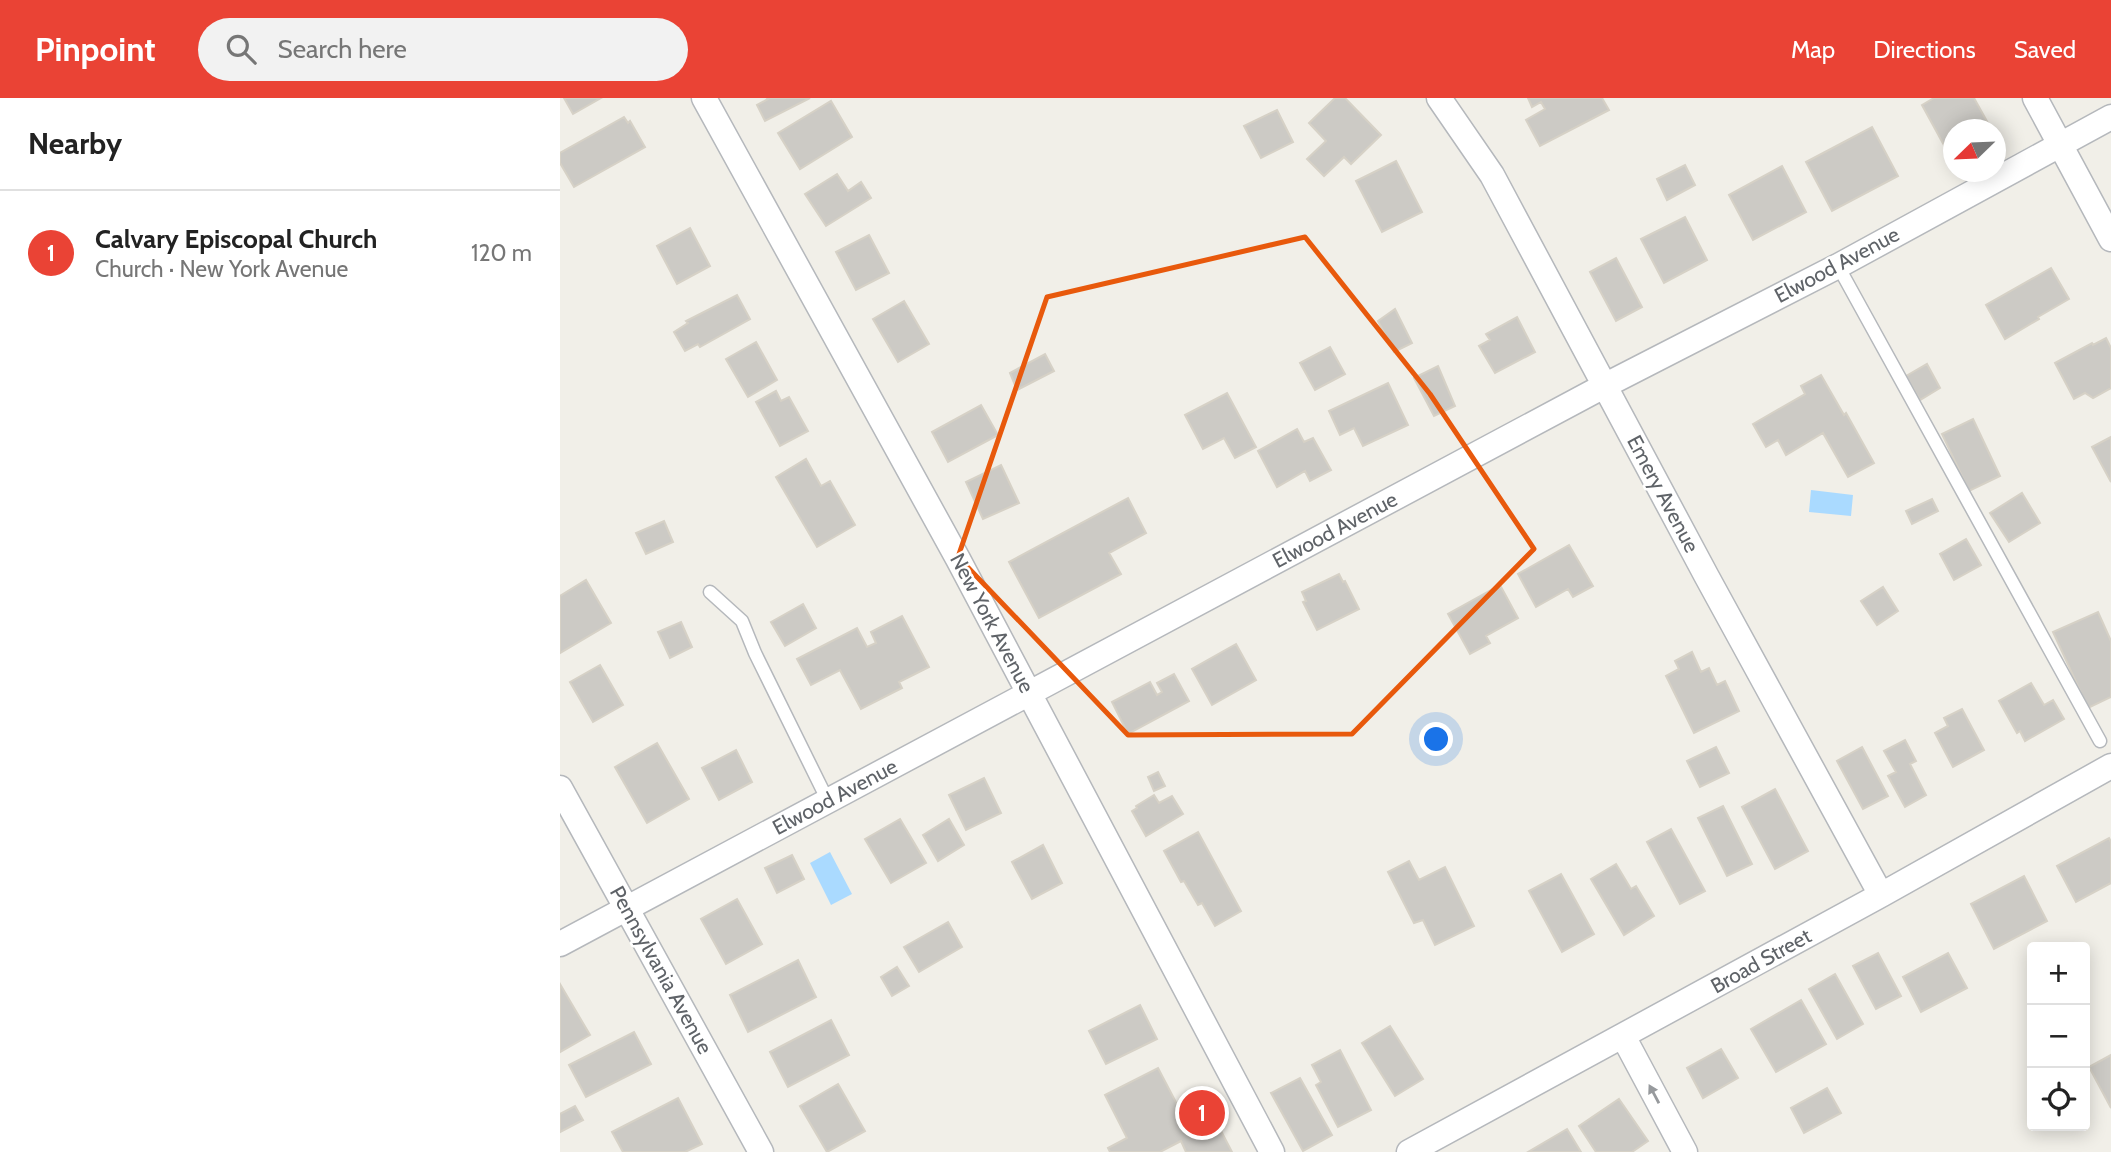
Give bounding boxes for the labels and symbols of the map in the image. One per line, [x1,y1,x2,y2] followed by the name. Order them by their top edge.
[1943,119,2006,182] north arrow
[1770,221,1904,308] street label: Elwood Avenue
[1622,431,1705,557] street label: Emery Avenue
[1268,486,1402,573] street label: Elwood Avenue
[945,549,1040,697] street label: New York Avenue
[1419,722,1453,756] your location
[768,753,902,840] street label: Elwood Avenue
[605,882,718,1058] street label: Pennsylvania Avenue
[1706,923,1815,998] street label: Broad Street
[1648,1084,1660,1104] one-way arrow
[1179,1087,1225,1139] pin: 1

